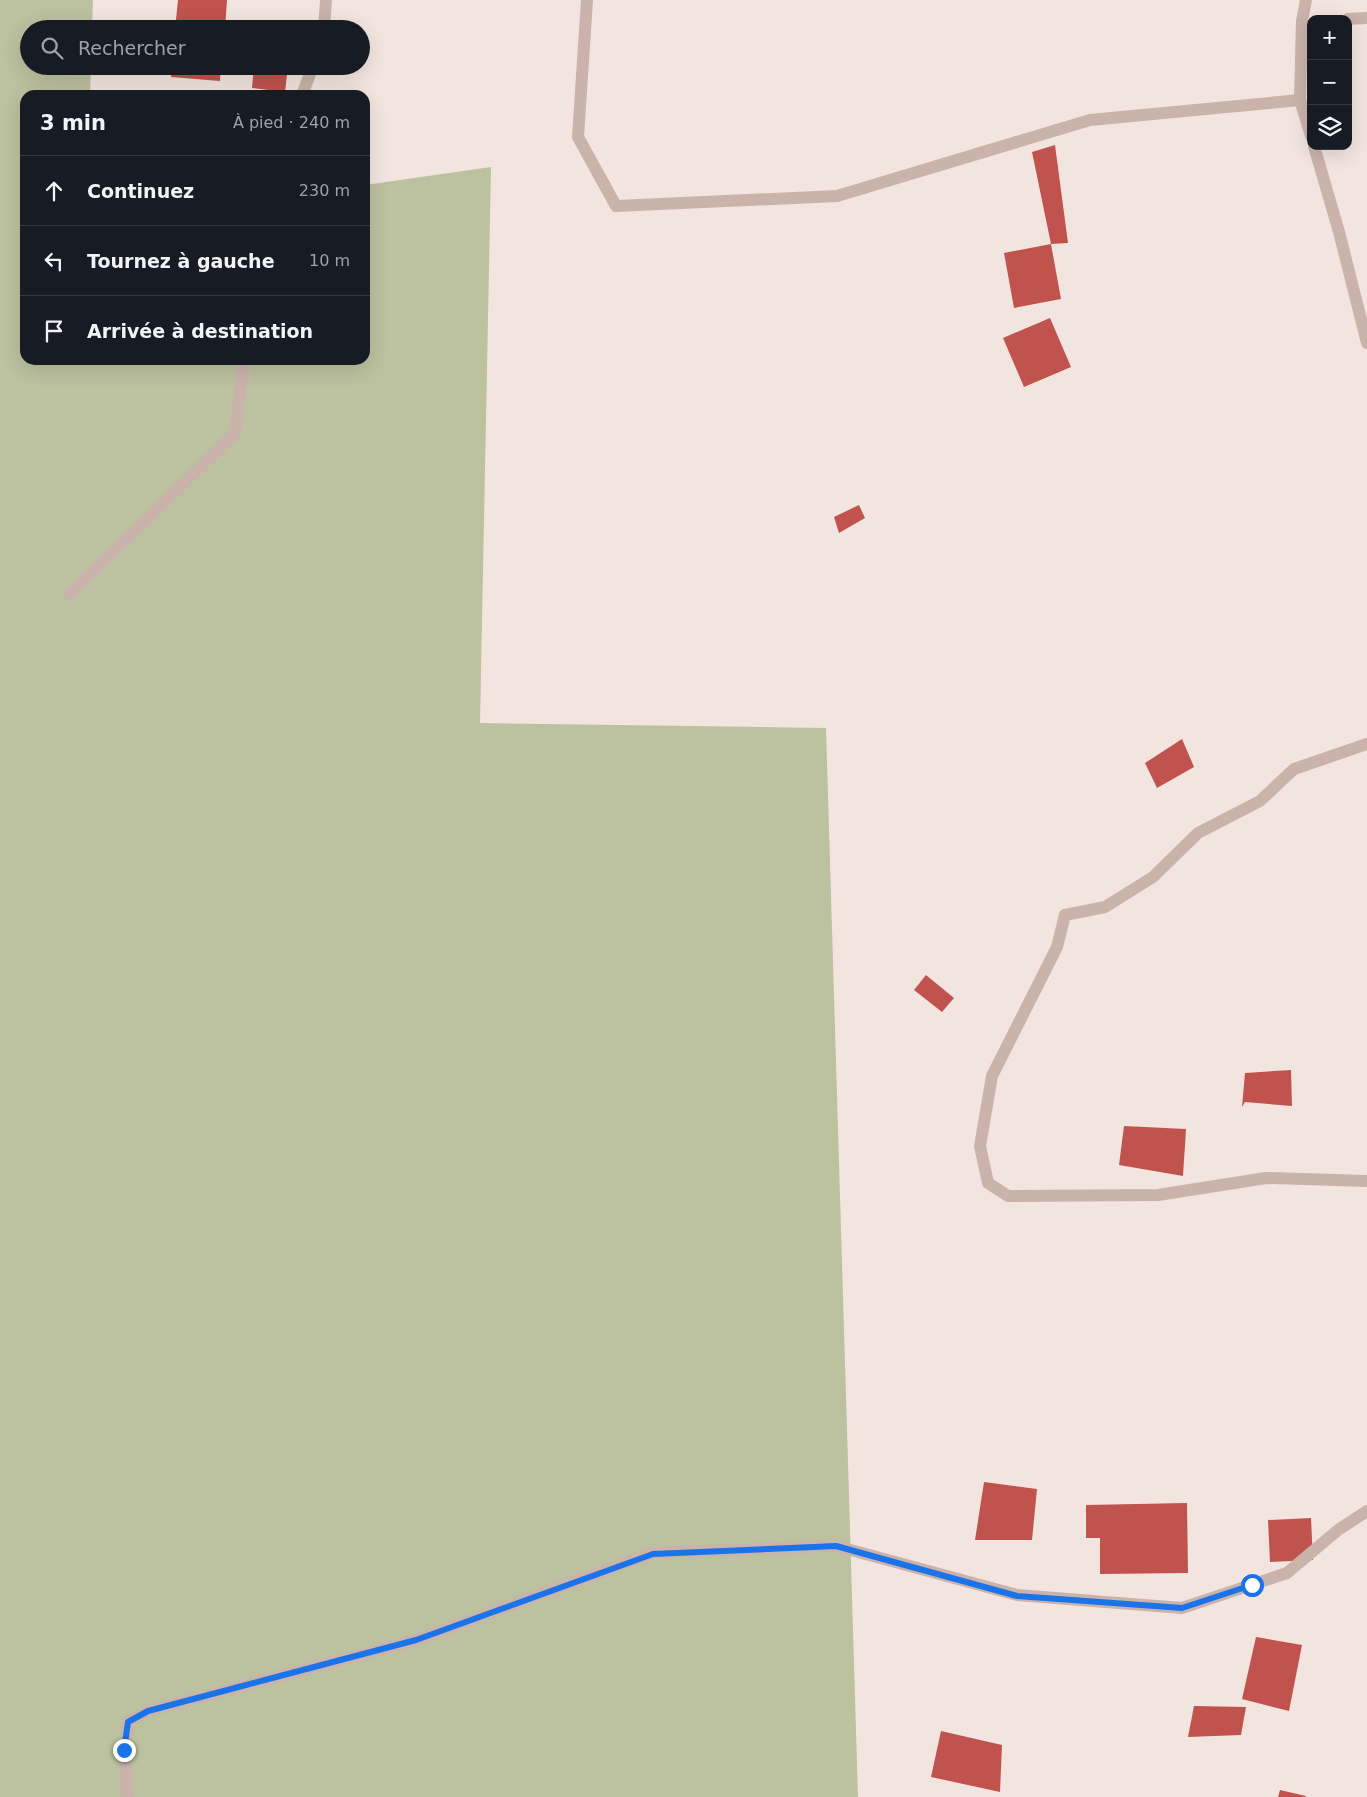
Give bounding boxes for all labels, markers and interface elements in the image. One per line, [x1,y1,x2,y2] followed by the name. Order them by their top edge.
[1307,15,1352,150] map controls
[1307,15,1352,60] button: +
[20,20,370,75] search box
[38,34,66,62] icon: search
[78,37,186,59] text: Rechercher
[1307,60,1352,105] button: −
[1307,105,1352,150] button: layers
[40,111,106,135] text: 3 min
[233,113,350,132] text: À pied · 240 m
[40,177,68,205] icon: ahead
[87,180,194,202] text: Continuez
[299,181,350,200] text: 230 m
[40,247,68,275] icon: left
[87,250,275,272] text: Tournez à gauche
[309,251,350,270] text: 10 m
[40,317,68,345] icon: arrive
[87,320,313,342] text: Arrivée à destination
[1241,1574,1264,1597] route start
[113,1739,136,1762] route end

